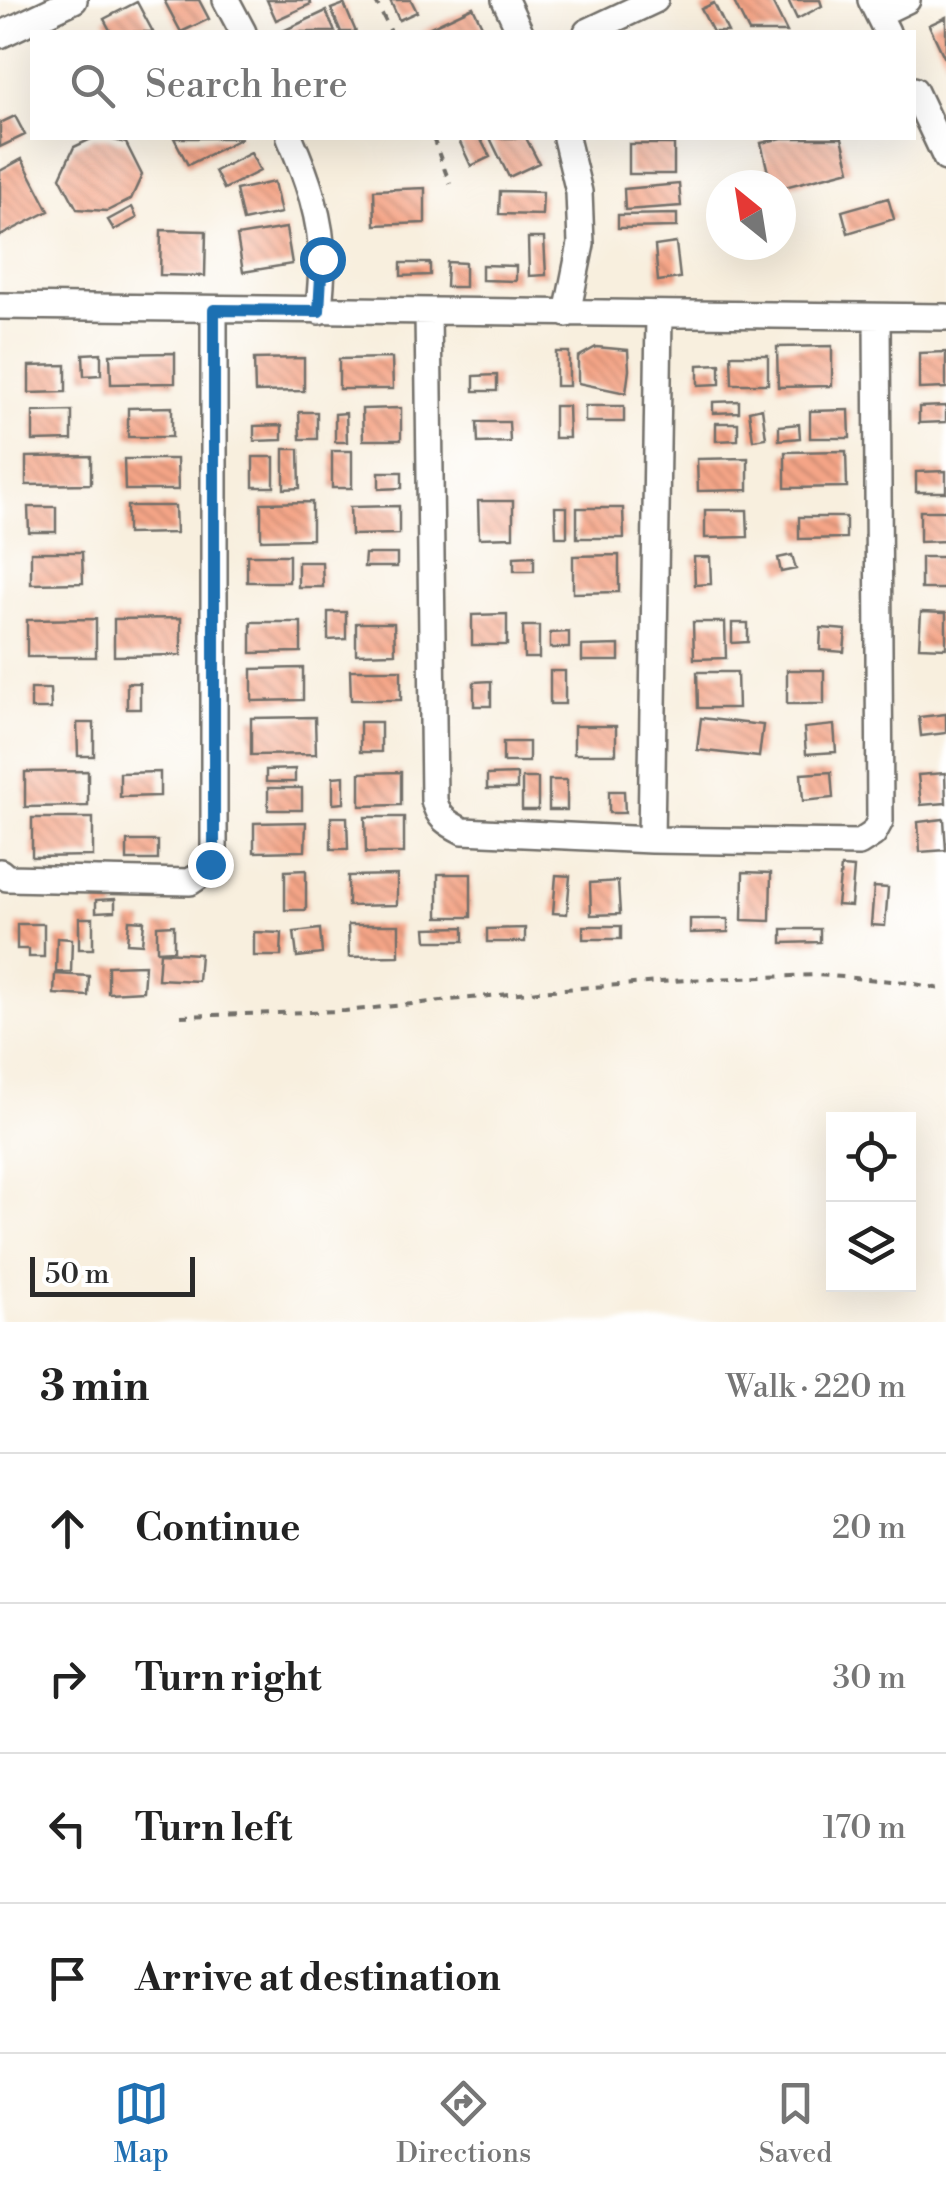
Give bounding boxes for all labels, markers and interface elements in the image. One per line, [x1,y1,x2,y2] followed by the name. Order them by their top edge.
[30,30,916,140] search box
[65,58,120,113] icon: search
[145,62,348,109] text: Search here
[706,170,796,260] north arrow
[300,237,346,283] route start
[188,842,234,888] route end
[826,1112,916,1292] map controls
[826,1112,916,1202] button: locate
[826,1202,916,1292] button: layers
[30,1252,195,1296] scale bar
[45,1257,109,1292] text: 50 m
[40,1361,149,1414] text: 3 min
[726,1367,906,1407] text: Walk · 220 m
[40,1501,95,1556] icon: ahead
[135,1505,300,1552] text: Continue
[832,1508,906,1548] text: 20 m
[40,1651,95,1706] icon: right
[135,1655,321,1702] text: Turn right
[832,1658,906,1698] text: 30 m
[40,1801,95,1856] icon: left
[135,1805,292,1852] text: Turn left
[823,1808,906,1848] text: 170 m
[40,1951,95,2006] icon: arrive
[135,1955,501,2002] text: Arrive at destination
[114,2076,169,2171] tab: Map
[396,2076,531,2171] tab: Directions
[759,2076,832,2171] tab: Saved

